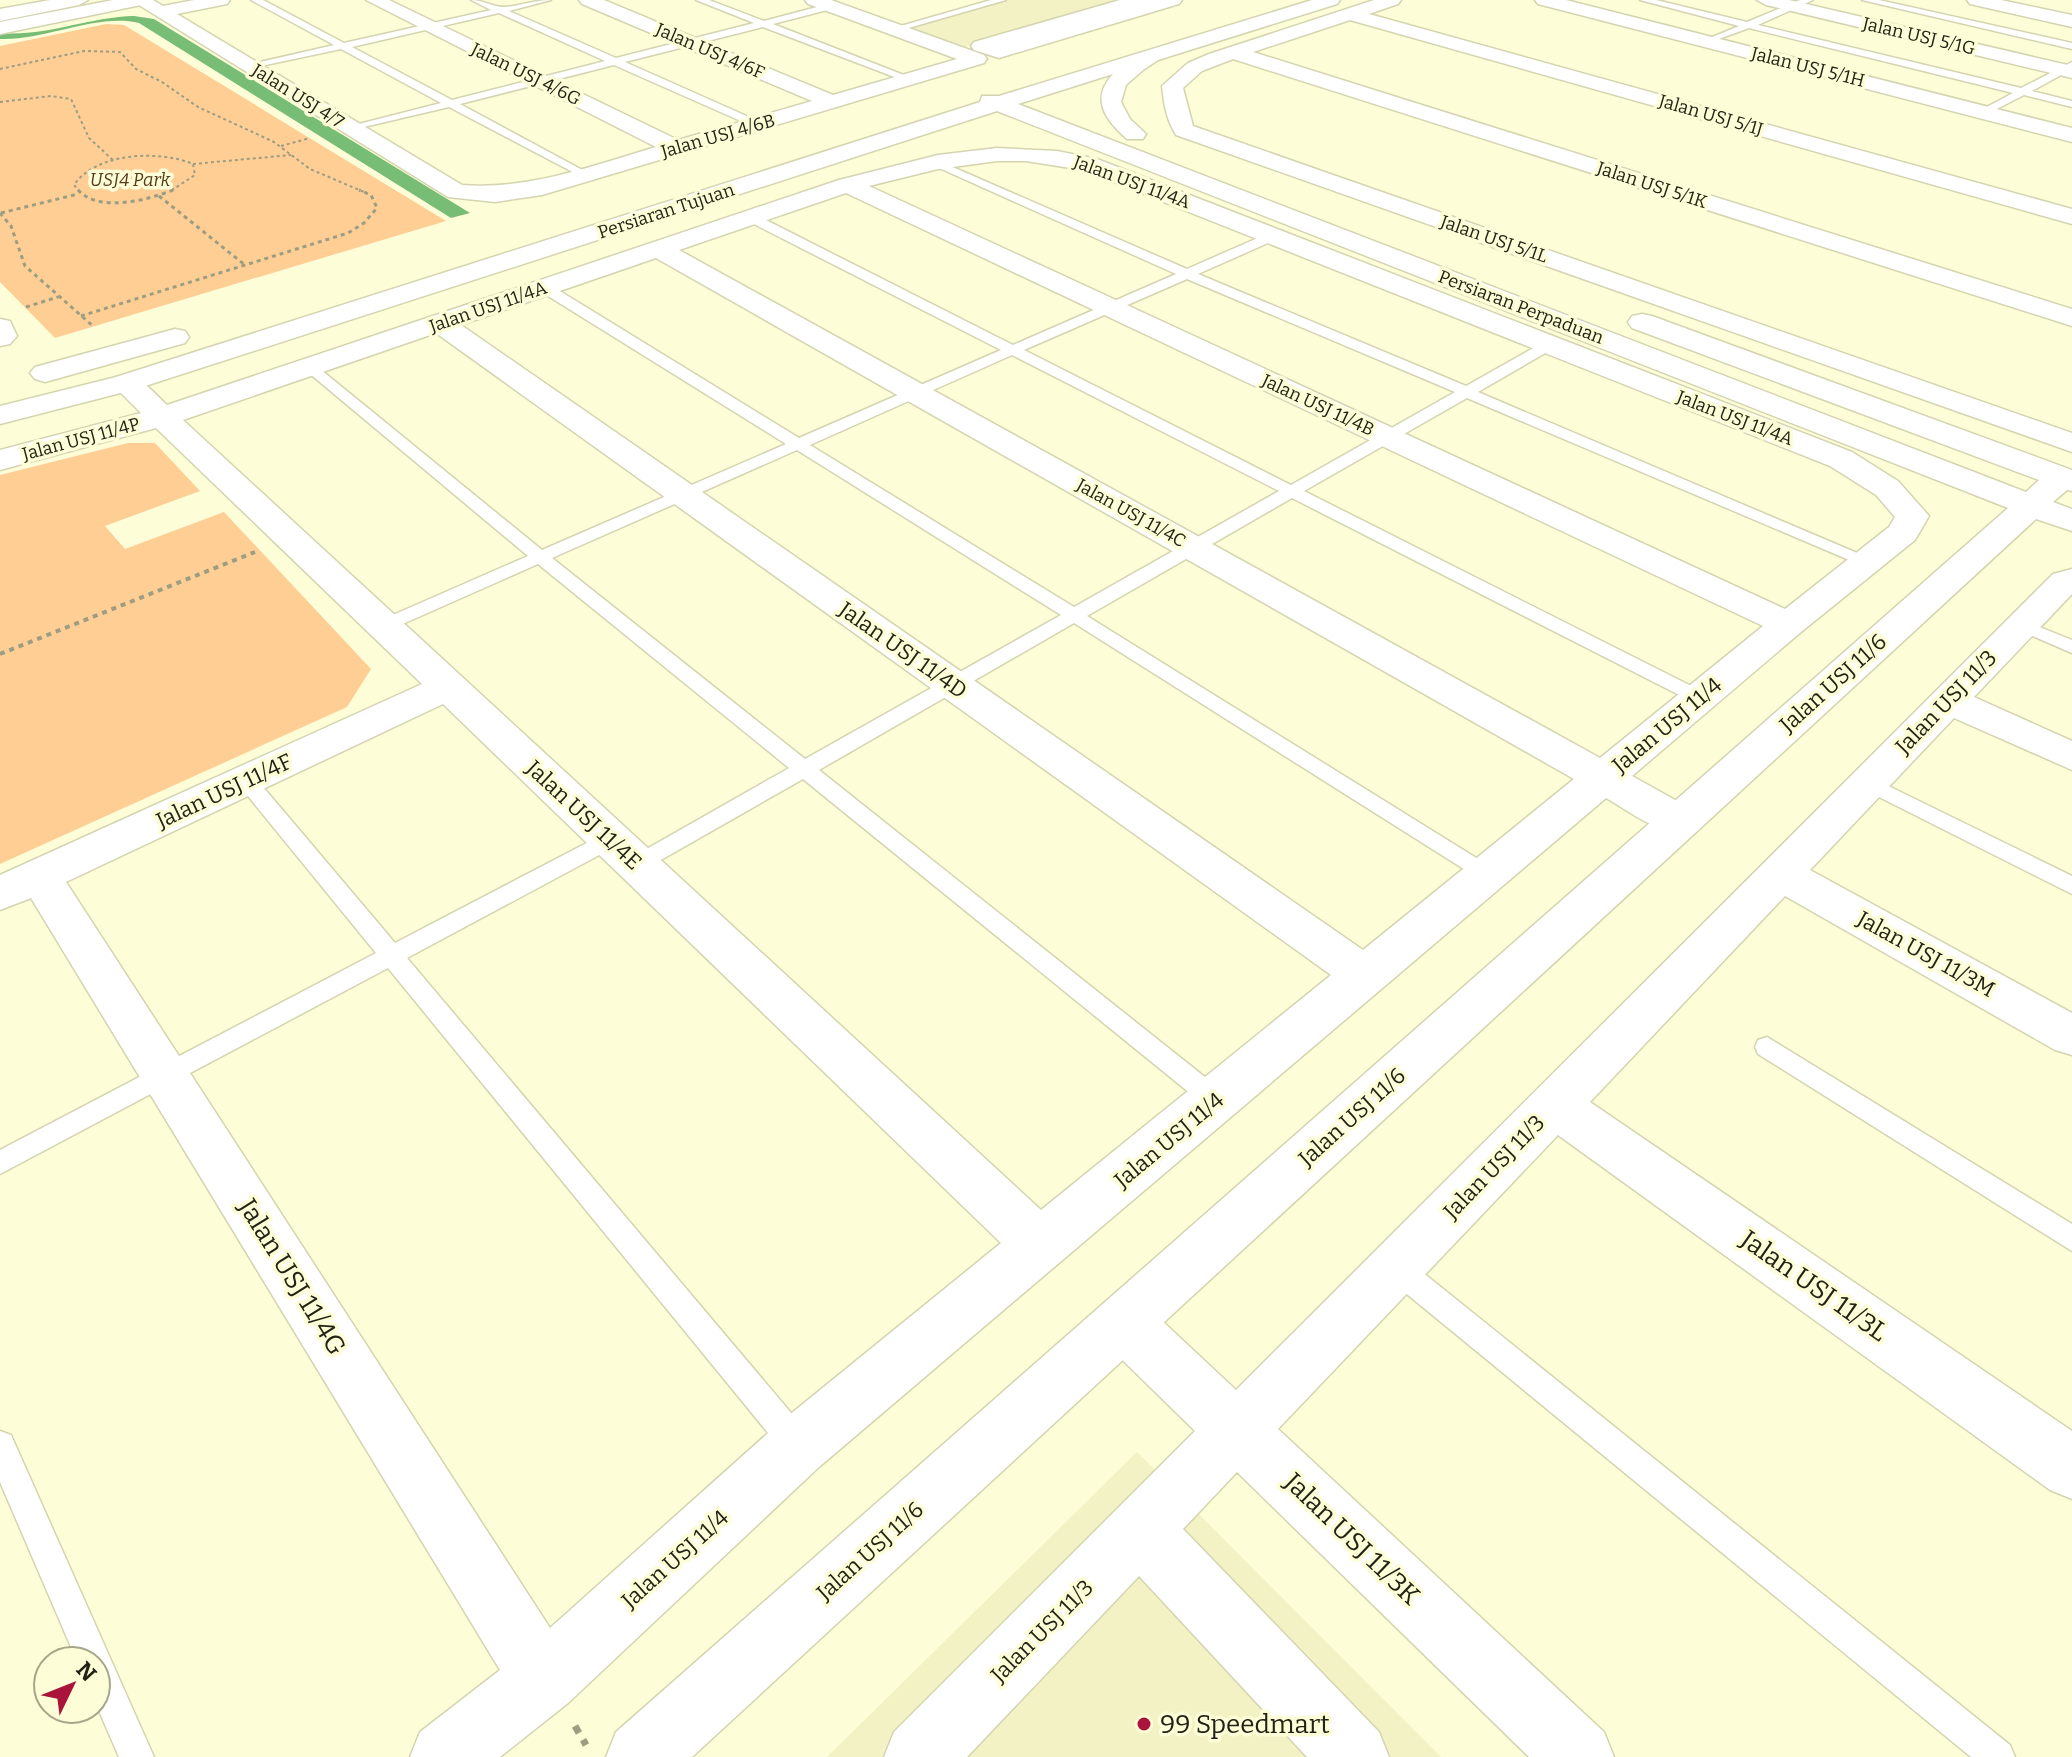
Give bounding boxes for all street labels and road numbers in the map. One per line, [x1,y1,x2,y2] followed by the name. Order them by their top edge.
[1860,12,1977,60] street label: Jalan USJ 5/1G
[651,18,768,84] street label: Jalan USJ 4/6F
[467,38,584,110] street label: Jalan USJ 4/6G
[1748,42,1867,92] street label: Jalan USJ 5/1H
[247,59,348,133] street label: Jalan USJ 4/7
[1655,89,1766,140] street label: Jalan USJ 5/1J
[658,109,777,163] street label: Jalan USJ 4/6B
[1070,150,1194,213] street label: Jalan USJ 11/4A
[1593,157,1710,213] street label: Jalan USJ 5/1K
[595,178,738,243] street label: Persiaran Tujuan
[1437,210,1550,268] street label: Jalan USJ 5/1L
[1435,265,1607,349] street label: Persiaran Perpaduan
[425,277,550,338] street label: Jalan USJ 11/4A
[1257,369,1378,441] street label: Jalan USJ 11/4B
[1673,385,1796,450] street label: Jalan USJ 11/4A
[19,413,142,465] street label: Jalan USJ 11/4P
[1072,473,1189,552] street label: Jalan USJ 11/4C
[833,595,972,704] street label: Jalan USJ 11/4D
[1773,628,1892,739] street label: Jalan USJ 11/6
[1889,644,2002,760] street label: Jalan USJ 11/3
[1606,671,1727,779] street label: Jalan USJ 11/4
[151,748,296,835] street label: Jalan USJ 11/4F
[520,754,647,875] street label: Jalan USJ 11/4E
[1852,905,1999,1003] street label: Jalan USJ 11/3M
[1292,1062,1411,1173] street label: Jalan USJ 11/6
[1108,1086,1229,1194] street label: Jalan USJ 11/4
[1437,1109,1550,1225] street label: Jalan USJ 11/3
[231,1192,352,1361] street label: Jalan USJ 11/4G
[1734,1223,1893,1348] street label: Jalan USJ 11/3L
[1277,1466,1427,1612] street label: Jalan USJ 11/3K
[810,1496,929,1607] street label: Jalan USJ 11/6
[615,1504,734,1615] street label: Jalan USJ 11/4
[984,1574,1099,1689] street label: Jalan USJ 11/3

